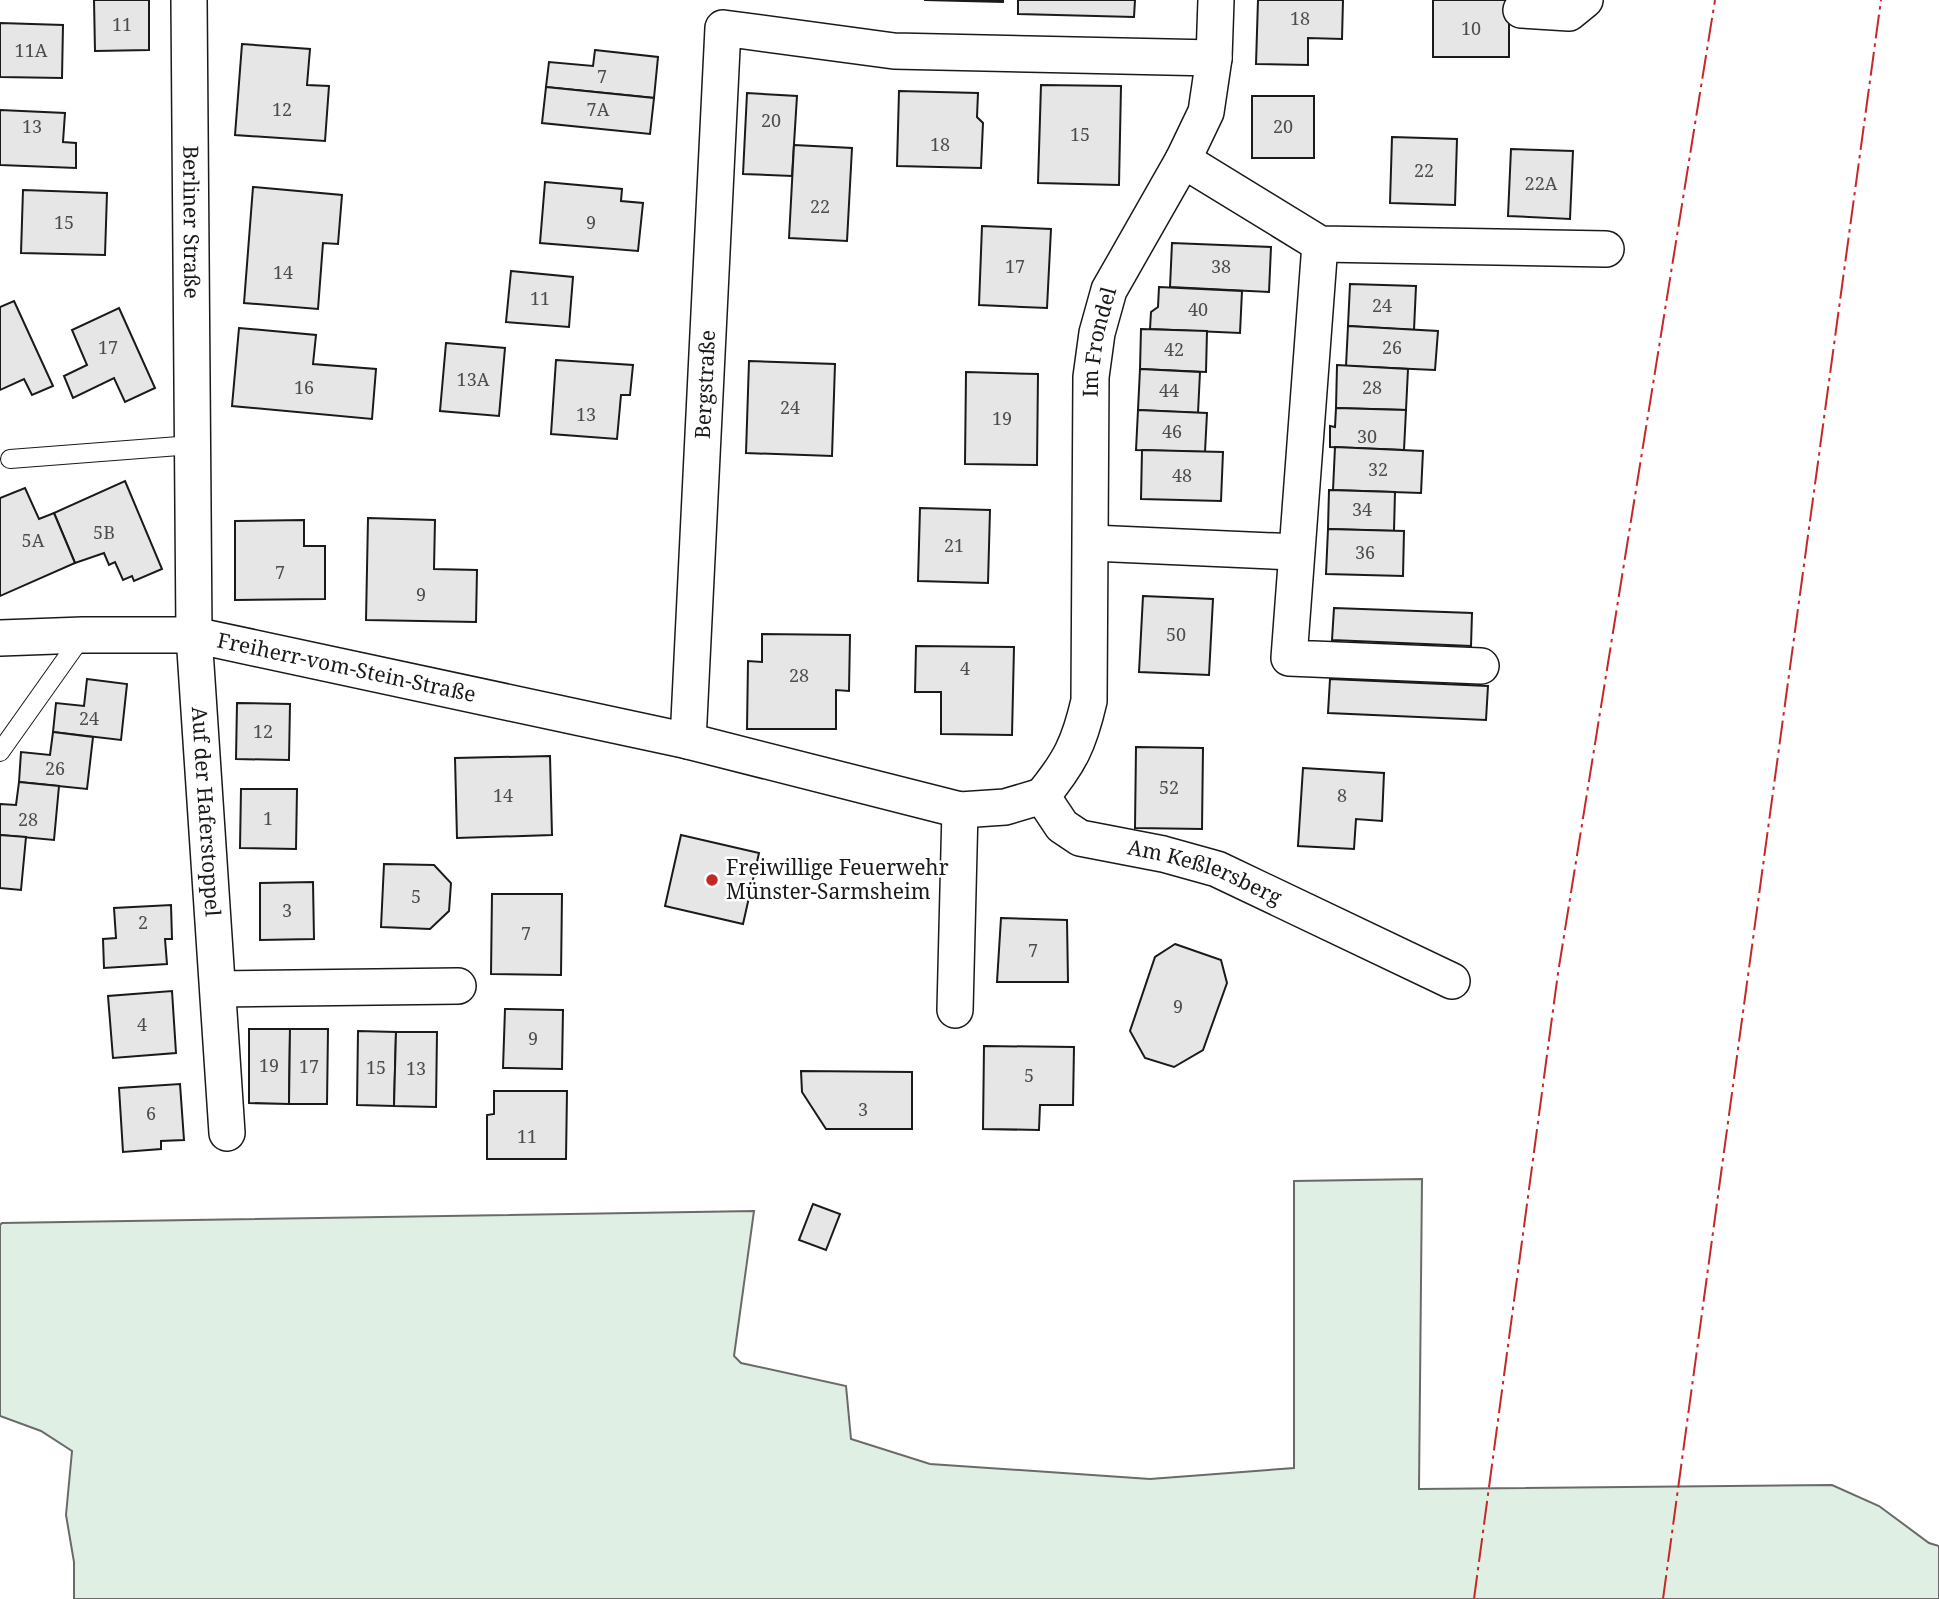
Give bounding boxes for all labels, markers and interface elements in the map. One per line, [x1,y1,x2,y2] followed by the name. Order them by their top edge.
[1290,6,1310,30] house number: 18
[112,12,132,36] house number: 11
[1461,16,1481,40] house number: 10
[15,38,48,62] house number: 11A
[597,64,607,88] house number: 7
[272,97,292,121] house number: 12
[587,97,610,121] house number: 7A
[761,108,781,132] house number: 20
[22,114,42,138] house number: 13
[1273,114,1293,138] house number: 20
[1070,122,1090,146] house number: 15
[930,132,950,156] house number: 18
[177,145,206,299] street label: Berliner Straße
[1414,158,1434,182] house number: 22
[1525,171,1558,195] house number: 22A
[810,194,830,218] house number: 22
[54,210,74,234] house number: 15
[586,210,596,234] house number: 9
[1005,254,1025,278] house number: 17
[1211,254,1231,278] house number: 38
[273,260,293,284] house number: 14
[1076,283,1122,397] street label: Im Frondel
[530,286,550,310] house number: 11
[1372,293,1392,317] house number: 24
[1188,297,1208,321] house number: 40
[688,329,721,440] street label: Bergstraße
[98,335,118,359] house number: 17
[1382,335,1402,359] house number: 26
[1164,337,1184,361] house number: 42
[457,367,490,391] house number: 13A
[294,375,314,399] house number: 16
[1362,375,1382,399] house number: 28
[1159,378,1179,402] house number: 44
[780,395,800,419] house number: 24
[576,402,596,426] house number: 13
[992,406,1012,430] house number: 19
[1162,419,1182,443] house number: 46
[1357,424,1377,448] house number: 30
[1368,457,1388,481] house number: 32
[1172,463,1192,487] house number: 48
[1352,497,1372,521] house number: 34
[93,520,115,544] house number: 5B
[22,528,45,552] house number: 5A
[944,533,964,557] house number: 21
[1355,540,1375,564] house number: 36
[275,560,285,584] house number: 7
[416,582,426,606] house number: 9
[1166,622,1186,646] house number: 50
[215,625,479,708] street label: Freiherr-vom-Stein-Straße
[960,656,970,680] house number: 4
[789,663,809,687] house number: 28
[79,706,99,730] house number: 24
[186,706,228,918] street label: Auf der Haferstoppel
[253,719,273,743] house number: 12
[45,756,65,780] house number: 26
[1159,775,1179,799] house number: 52
[493,783,513,807] house number: 14
[1337,783,1347,807] house number: 8
[263,806,273,830] house number: 1
[18,807,38,831] house number: 28
[1125,833,1287,911] street label: Am Keßlersberg
[726,853,949,905] place label: Freiwillige Feuerwehr Münster-Sarmsheim
[704,872,720,888] marker: Freiwillige Feuerwehr Münster-Sarmsheim
[411,884,421,908] house number: 5
[282,898,292,922] house number: 3
[138,910,148,934] house number: 2
[521,921,531,945] house number: 7
[1028,938,1038,962] house number: 7
[1173,994,1183,1018] house number: 9
[137,1012,147,1036] house number: 4
[528,1026,538,1050] house number: 9
[259,1053,279,1077] house number: 19
[299,1054,319,1078] house number: 17
[366,1055,386,1079] house number: 15
[406,1056,426,1080] house number: 13
[1024,1063,1034,1087] house number: 5
[858,1097,868,1121] house number: 3
[146,1101,156,1125] house number: 6
[517,1124,537,1148] house number: 11

